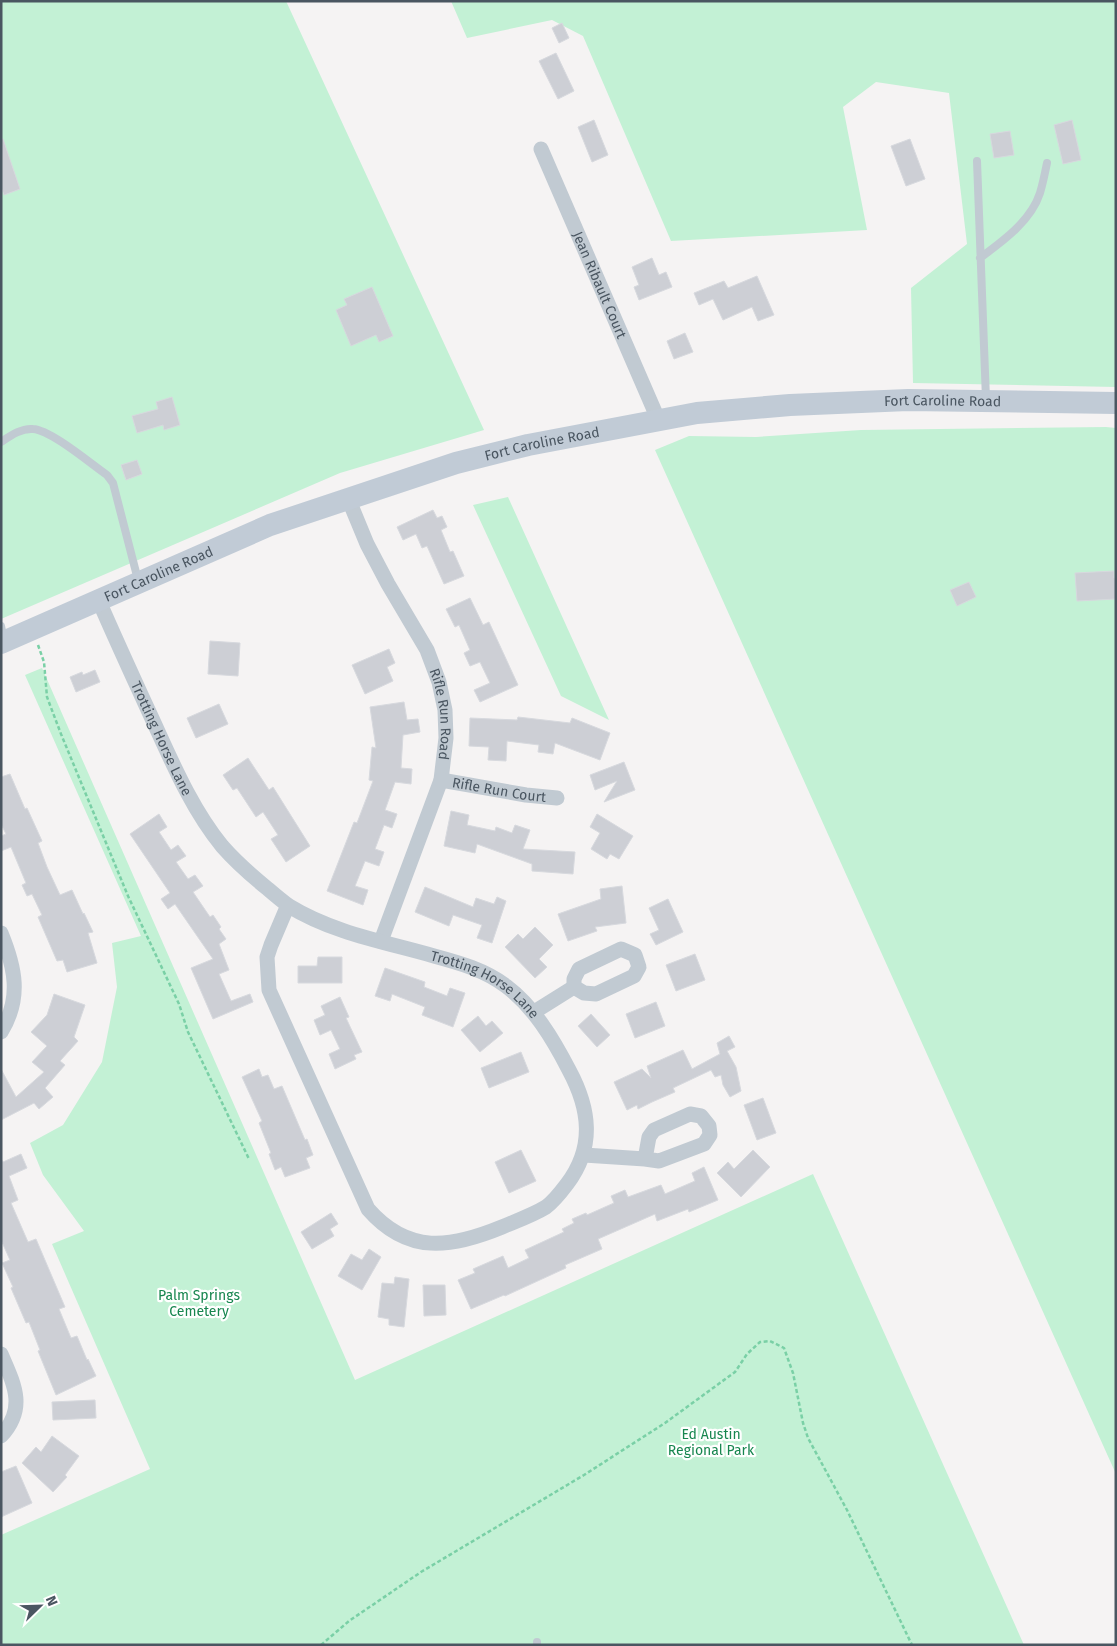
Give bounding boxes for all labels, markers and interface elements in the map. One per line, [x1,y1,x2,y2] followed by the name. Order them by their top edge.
[569,229,631,342] street label: Jean Ribault Court
[884,391,1001,410] street label: Fort Caroline Road
[483,423,601,464] street label: Fort Caroline Road
[101,543,216,605] street label: Fort Caroline Road
[426,666,455,761] street label: Rifle Run Road
[128,678,196,799] street label: Trotting Horse Lane
[451,774,548,805] street label: Rifle Run Court
[429,947,543,1022] street label: Trotting Horse Lane
[158,1287,240,1320] park label: Palm Springs Cemetery
[668,1426,755,1459] park label: Ed Austin Regional Park
[15,1581,65,1631] north arrow
[42,1594,61,1609] text: N

